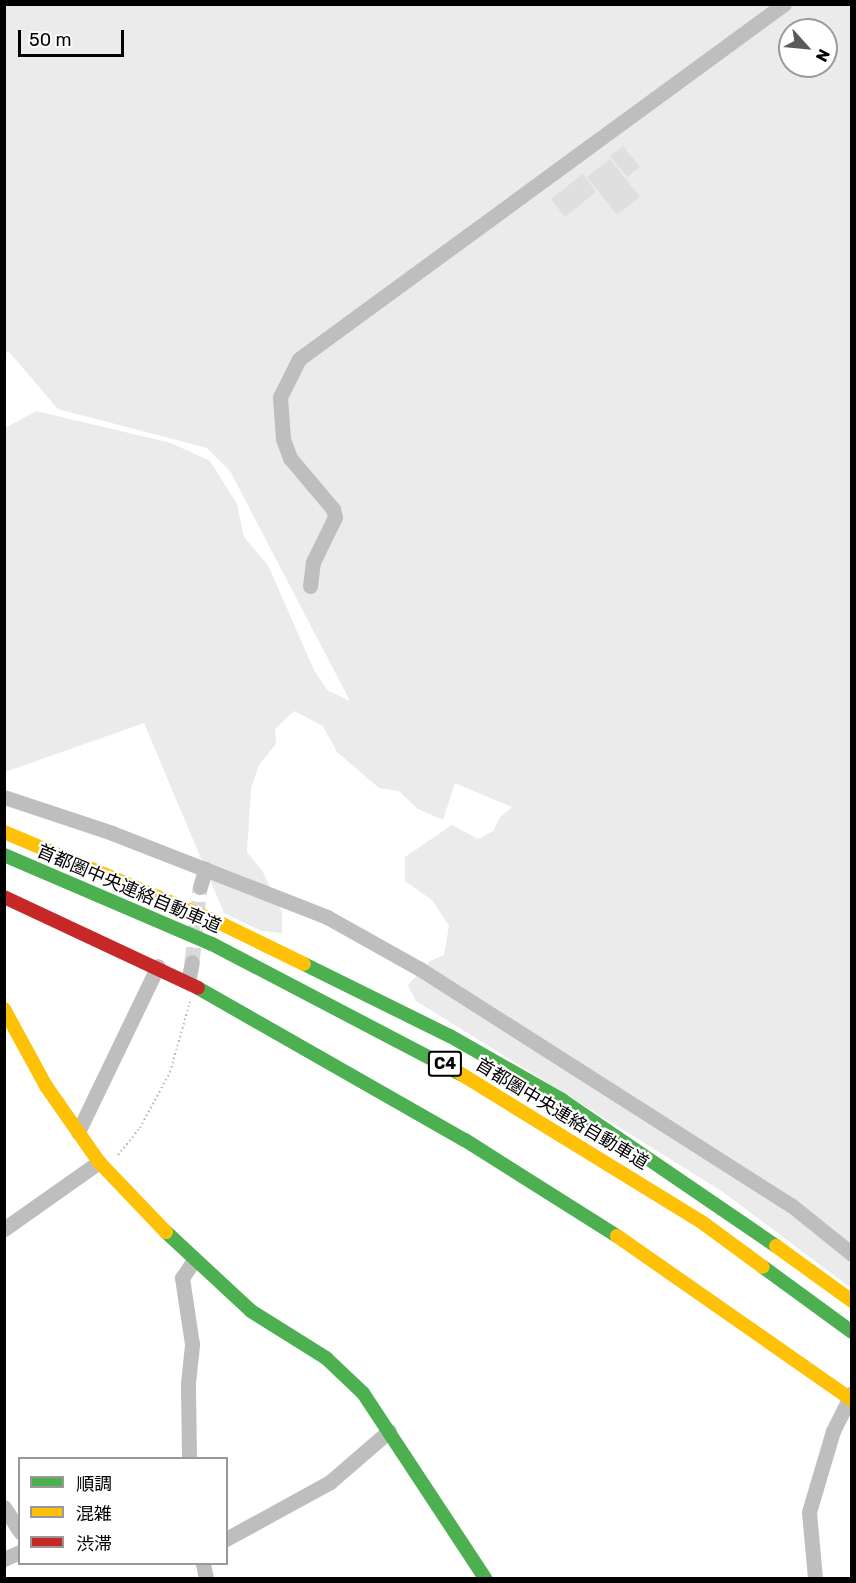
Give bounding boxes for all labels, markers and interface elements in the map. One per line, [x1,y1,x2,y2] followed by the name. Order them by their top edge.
[21,18,128,56] scale bar
[778,18,838,78] north arrow
[29,29,72,51] text: 50 m
[812,46,834,65] text: N
[34,840,224,938] street label: 首都圏中央連絡自動車道
[427,1051,463,1077] road number: C4
[472,1054,652,1174] street label: 首都圏中央連絡自動車道
[18,1457,228,1565] legend
[76,1473,112,1495] text: 順調
[76,1503,112,1525] text: 混雑
[76,1533,112,1555] text: 渋滞

